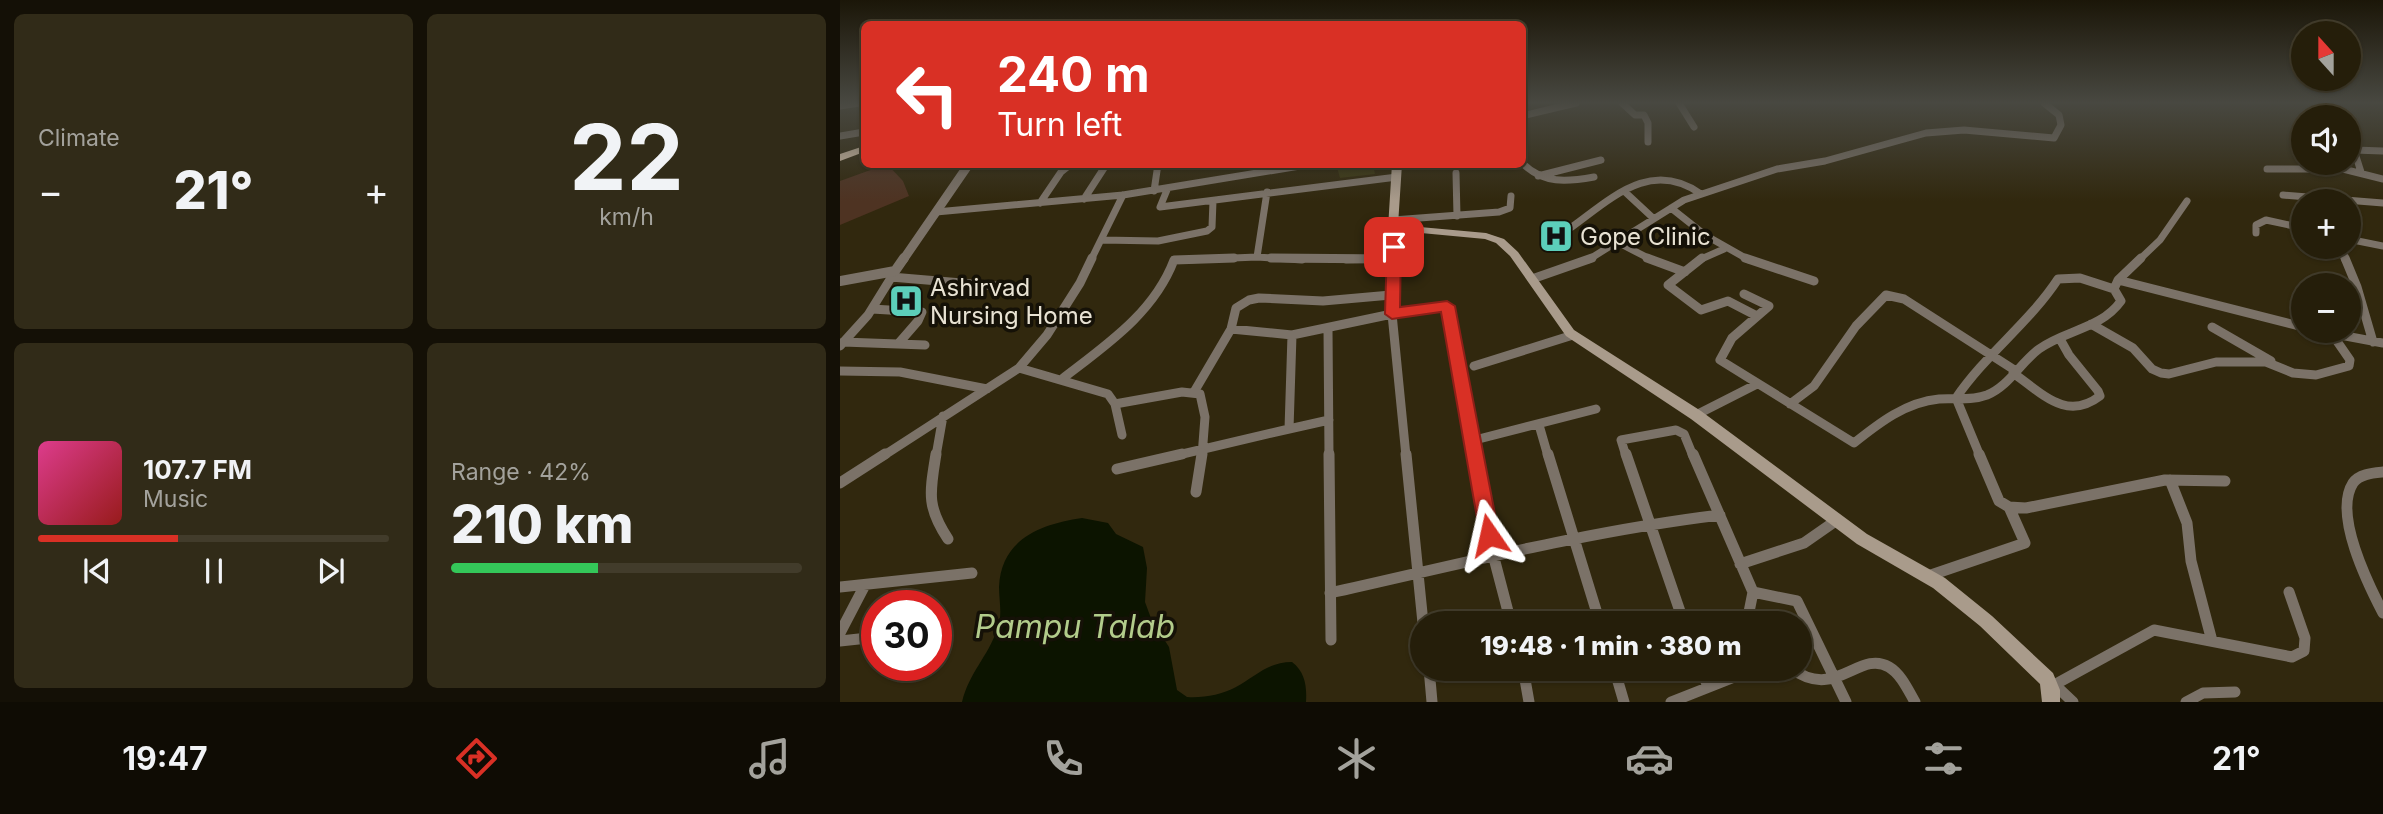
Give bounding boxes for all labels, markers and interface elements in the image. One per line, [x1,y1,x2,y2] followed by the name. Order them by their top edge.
[2291,21,2361,91] north arrow
[2291,21,2361,343] map controls
[997,45,1150,104] text: 240 m
[882,49,973,140] icon: left
[569,102,684,212] text: 22
[997,105,1122,144] text: Turn left
[2291,105,2361,175] button: sound
[38,124,120,152] text: Climate
[173,159,254,222] text: 21°
[38,168,63,214] text: −
[364,168,389,214] text: +
[2291,189,2361,259] button: +
[599,203,654,231] text: km/h
[1364,217,1424,277] pin
[1537,217,1575,255] hospital icon: Gope Clinic
[1580,222,1711,251] place label: Gope Clinic
[1375,228,1413,266] icon: arrive
[930,273,1093,330] place label: Ashirvad Nursing Home
[2291,273,2361,343] button: −
[887,282,925,320] hospital icon: Ashirvad Nursing Home
[143,454,252,485] text: 107.7 FM
[451,458,591,486] text: Range · 42%
[143,485,208,513] text: Music
[451,493,634,556] text: 210 km
[1452,498,1526,572] position arrow
[78,552,116,590] icon: previous
[195,552,233,590] icon: pause
[312,552,350,590] icon: next
[861,590,952,681] speed limit sign: 30
[975,607,1175,646] water label: Pampu Talab
[1480,630,1742,661] text: 19:48 · 1 min · 380 m
[452,734,501,783] icon: directions
[745,734,794,783] icon: music
[1039,734,1088,783] icon: phone
[1332,734,1381,783] icon: climate
[1625,734,1674,783] icon: car
[1919,734,1968,783] icon: filters
[122,739,208,778] text: 19:47
[2212,739,2261,778] text: 21°

